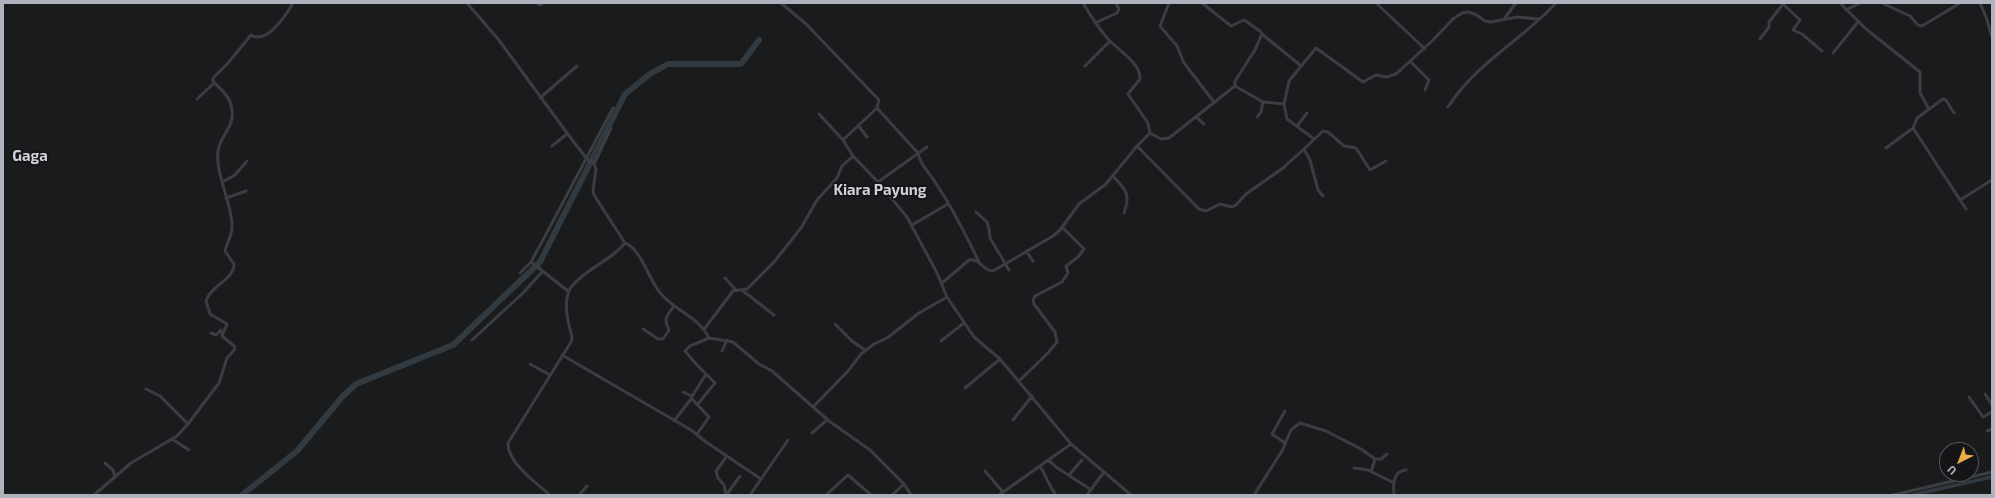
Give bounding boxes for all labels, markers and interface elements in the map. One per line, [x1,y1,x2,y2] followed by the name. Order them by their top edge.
[12,147,48,165] district label: Gaga
[833,181,927,199] district label: Kiara Payung
[1939,442,1979,482] north arrow
[1944,463,1958,478] text: U

